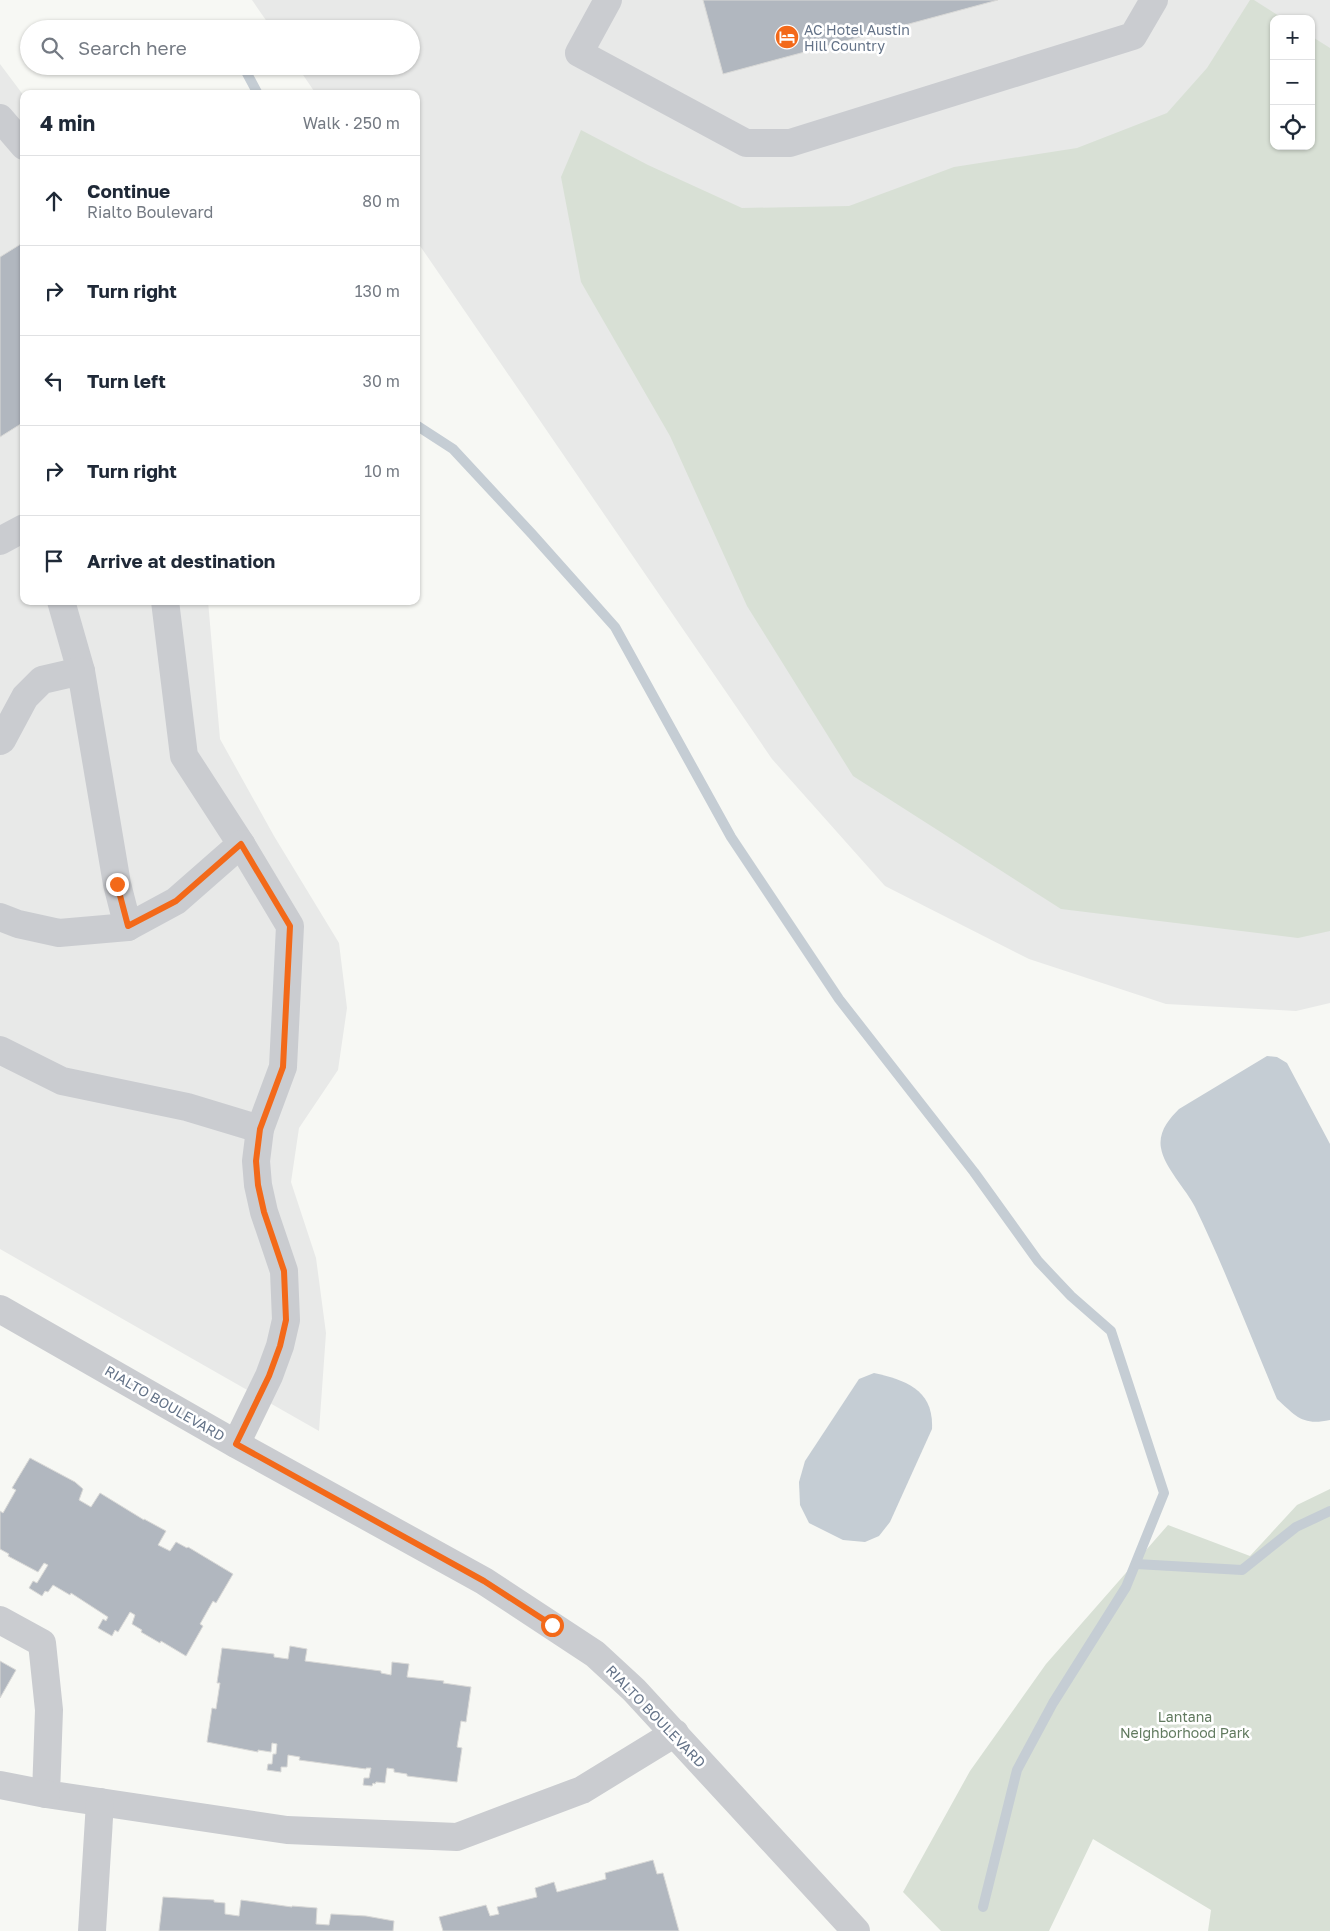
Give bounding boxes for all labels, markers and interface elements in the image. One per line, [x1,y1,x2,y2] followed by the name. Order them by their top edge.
[1270,15,1315,150] map controls
[1270,15,1315,60] button: +
[20,20,420,75] search box
[804,21,910,54] place label: AC Hotel Austin Hill Country
[774,24,800,50] hotel icon: AC Hotel Austin Hill Country
[38,34,66,62] icon: search
[78,36,187,59] text: Search here
[1270,60,1315,105] button: −
[1270,105,1315,150] button: locate
[40,110,95,136] text: 4 min
[303,113,400,133] text: Walk · 250 m
[87,179,170,202] text: Continue
[40,187,68,215] icon: ahead
[362,191,400,211] text: 80 m
[87,202,213,222] text: Rialto Boulevard
[40,277,68,305] icon: right
[87,279,177,302] text: Turn right
[355,281,400,301] text: 130 m
[40,367,68,395] icon: left
[87,369,166,392] text: Turn left
[363,371,400,391] text: 30 m
[40,457,68,485] icon: right
[87,459,177,482] text: Turn right
[364,461,400,481] text: 10 m
[40,547,68,575] icon: arrive
[87,549,275,572] text: Arrive at destination
[106,873,129,896] route end
[102,1362,228,1444] street label: RIALTO BOULEVARD
[541,1614,564,1637] route start
[603,1661,709,1771] street label: RIALTO BOULEVARD
[1120,1708,1250,1741] park label: Lantana Neighborhood Park

